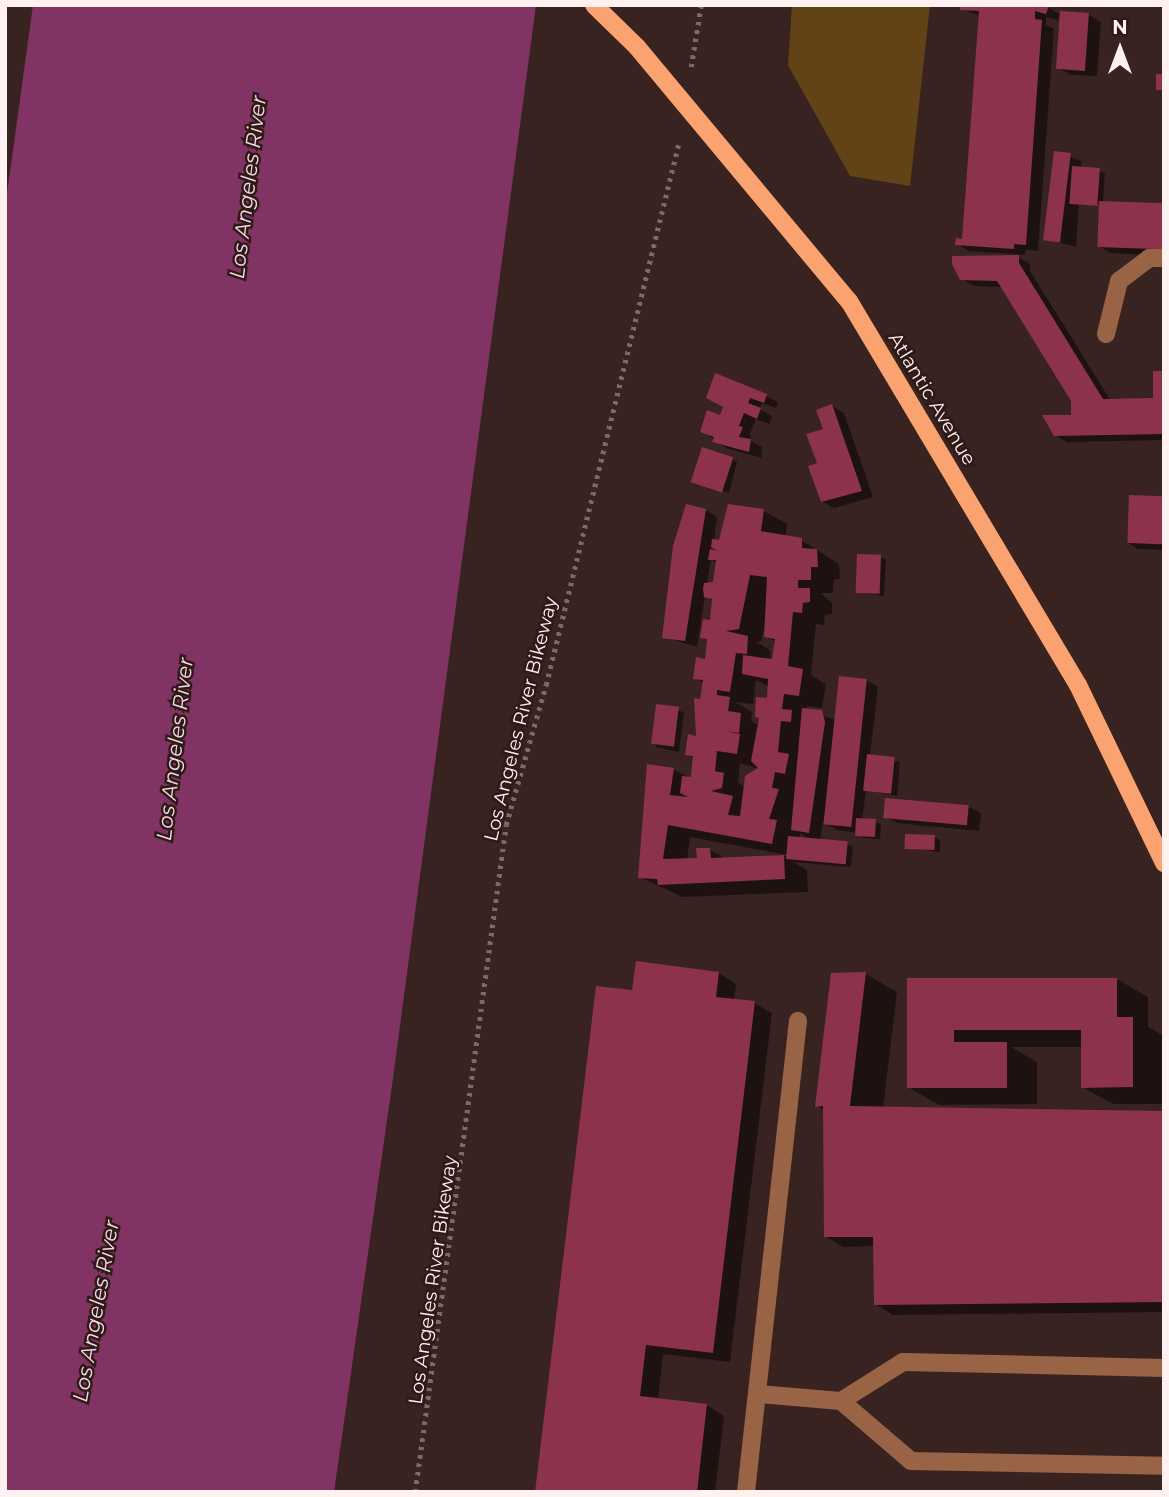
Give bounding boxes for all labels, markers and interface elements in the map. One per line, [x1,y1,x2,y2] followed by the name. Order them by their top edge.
[1085,14,1155,84] north arrow
[1112,16,1128,39] text: N
[224,94,272,280] water label: Los Angeles River
[883,329,981,469] street label: Atlantic Avenue
[480,594,562,844] street label: Los Angeles River Bikeway
[151,656,199,842] water label: Los Angeles River
[404,1154,462,1406] street label: Los Angeles River Bikeway
[68,1218,124,1404] water label: Los Angeles River

